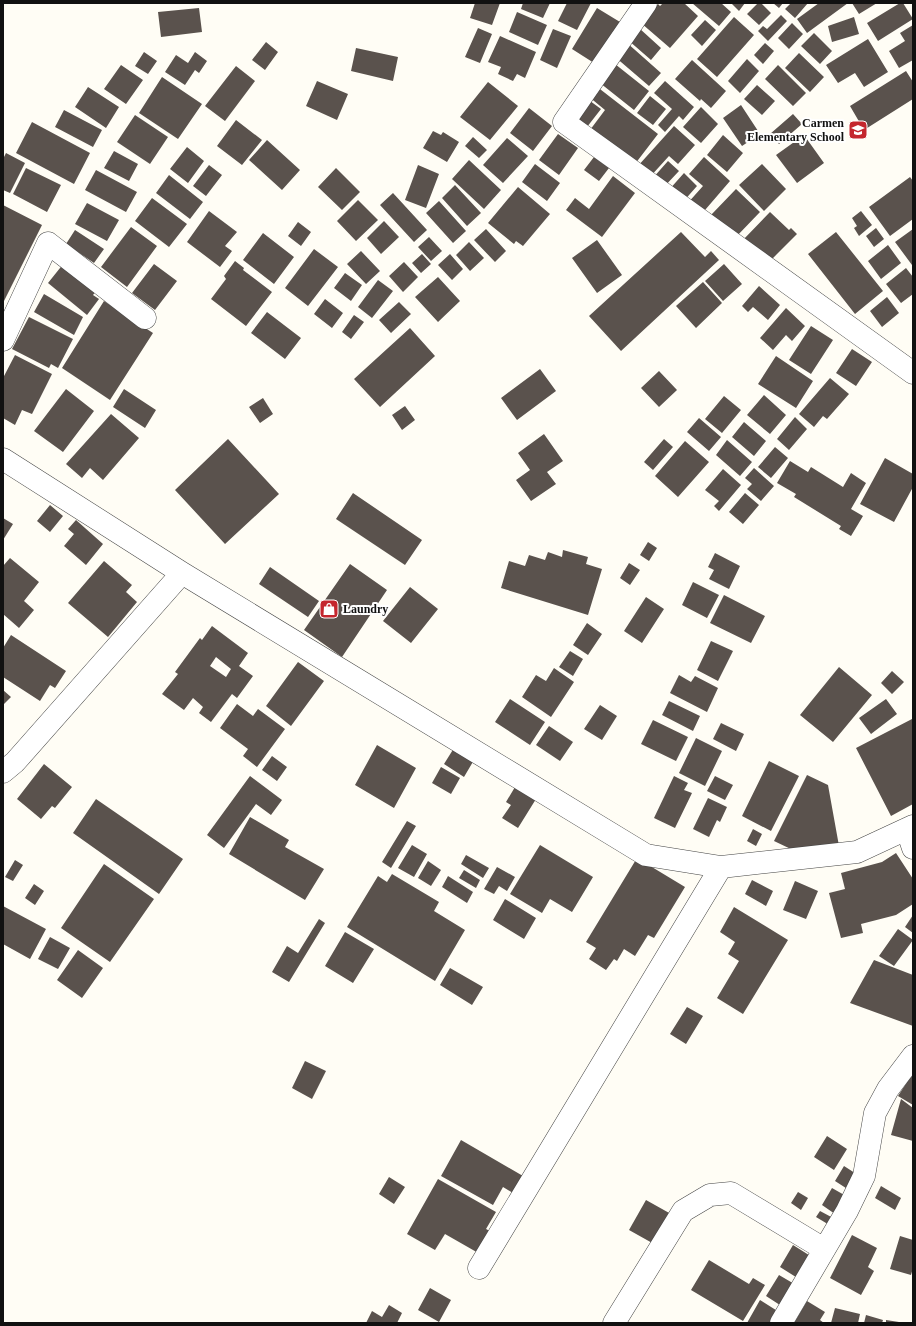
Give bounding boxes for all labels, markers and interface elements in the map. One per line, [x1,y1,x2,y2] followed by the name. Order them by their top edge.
[747,116,845,144] place label: Carmen Elementary School
[847,119,869,141] school or university icon: Carmen Elementary School
[318,598,340,620] shop icon: Laundry
[343,602,388,616] place label: Laundry

